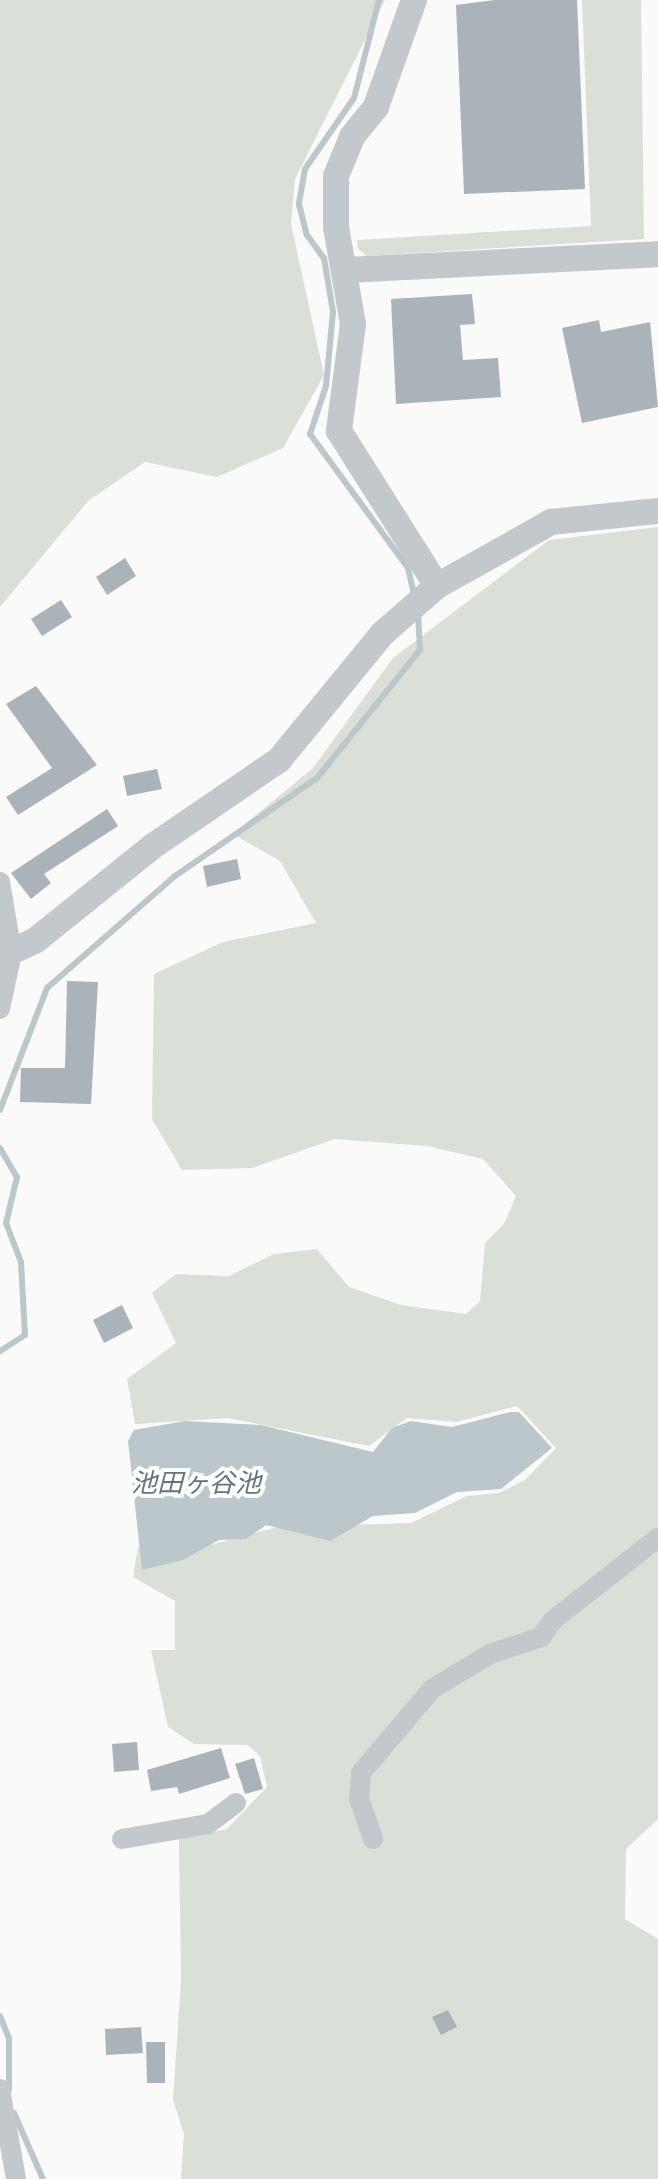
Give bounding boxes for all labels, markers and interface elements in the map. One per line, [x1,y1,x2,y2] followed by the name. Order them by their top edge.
[131,1467,261,1499] water label: 池田ヶ谷池

